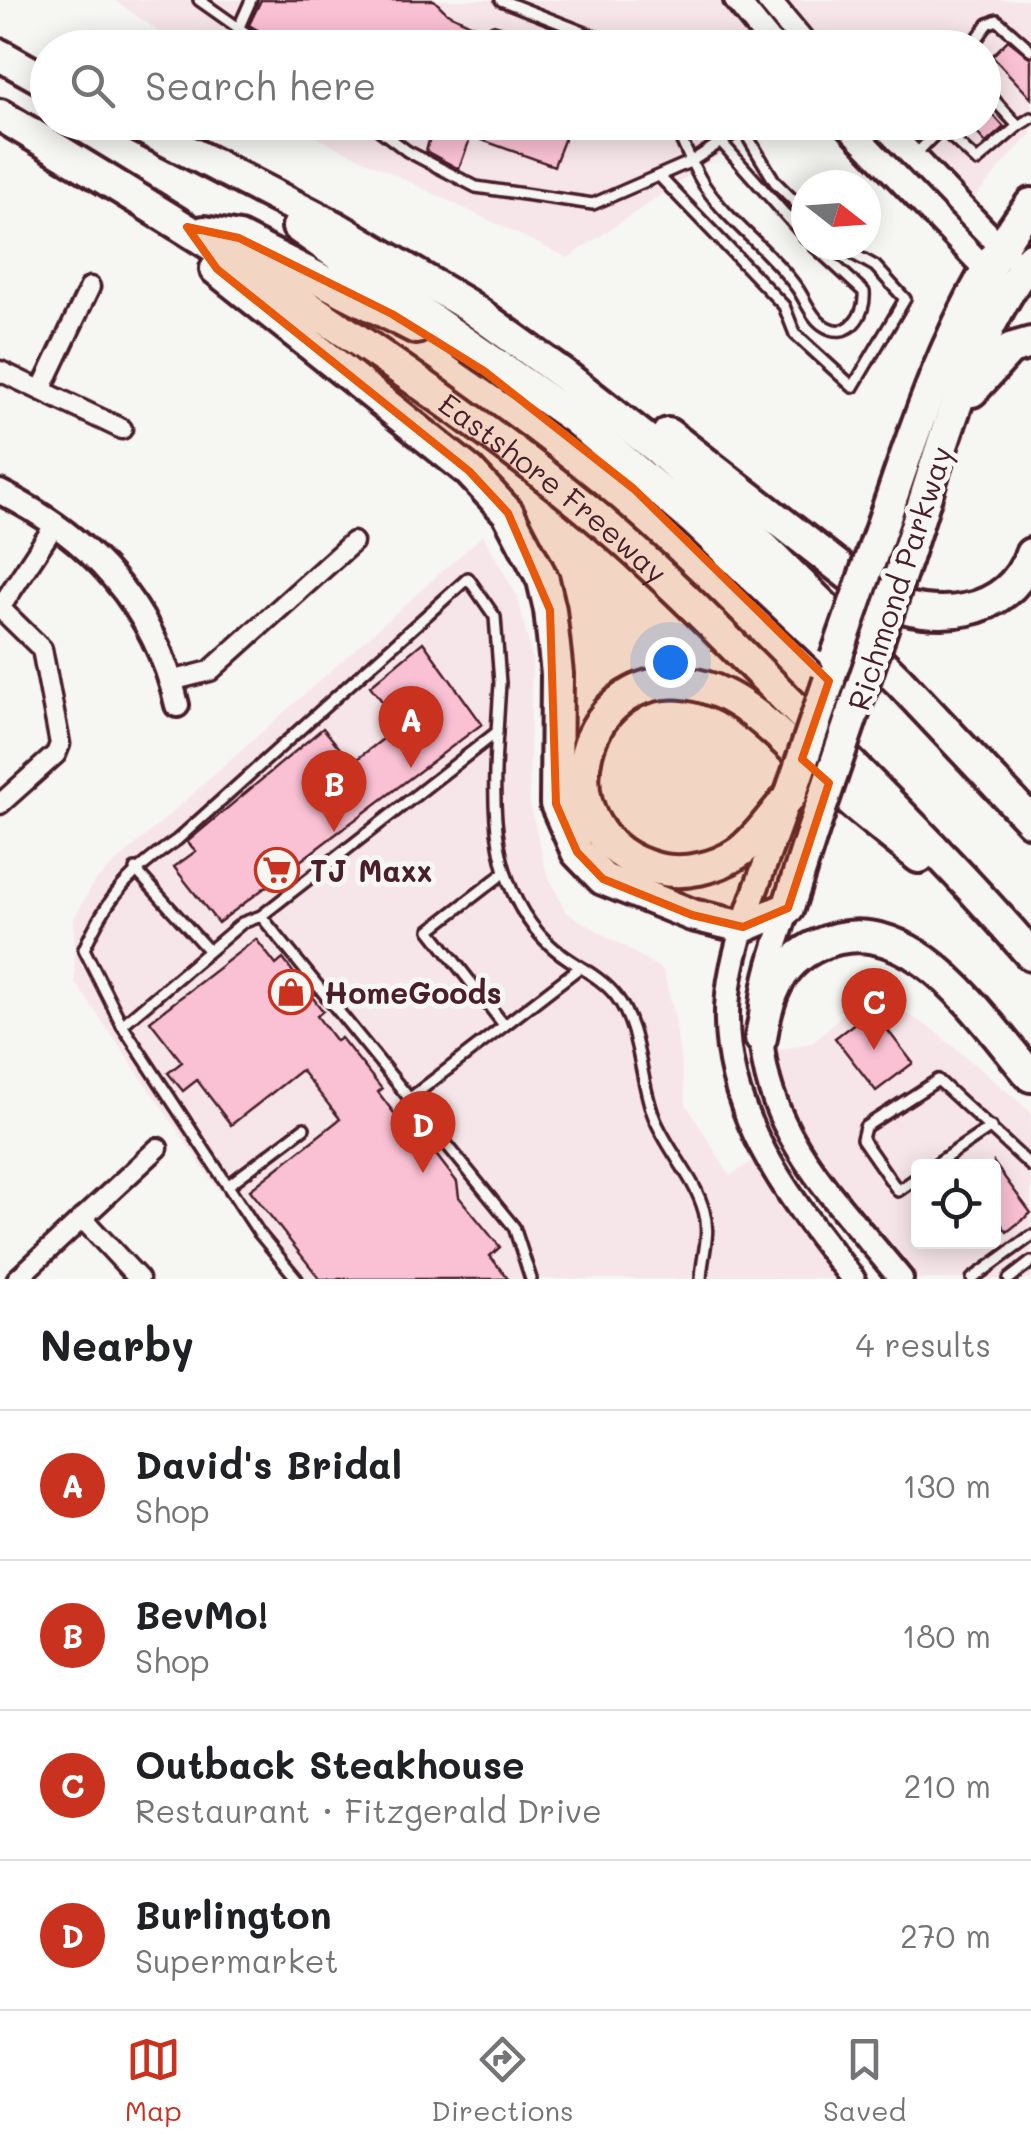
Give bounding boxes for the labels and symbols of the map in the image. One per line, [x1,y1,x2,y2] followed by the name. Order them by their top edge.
[791,170,881,260] north arrow
[431,383,677,592] street label: Eastshore Freeway
[837,441,961,715] street label: Richmond Parkway
[645,637,696,688] your location
[378,686,444,768] pin: A
[302,750,366,832] pin: B
[254,847,300,893] supermarket icon: TJ Maxx
[310,850,433,890] place label: TJ Maxx
[842,968,906,1050] pin: C
[268,969,314,1015] shop icon: HomeGoods
[324,972,502,1012] place label: HomeGoods
[390,1090,456,1173] pin: D

